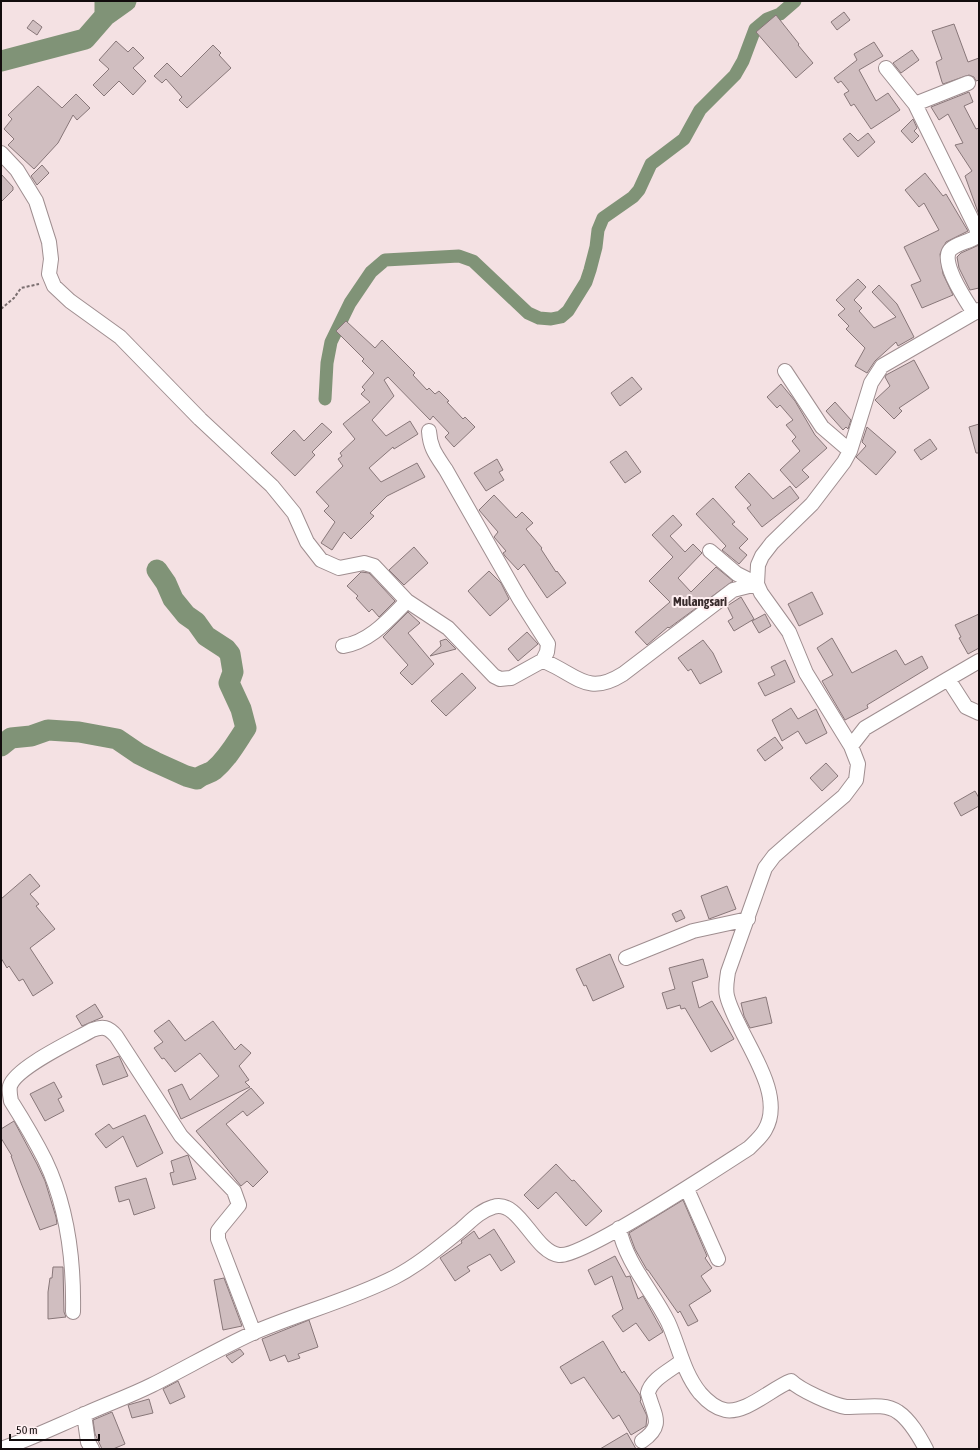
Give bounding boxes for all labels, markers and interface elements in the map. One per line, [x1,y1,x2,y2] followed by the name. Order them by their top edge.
[673,594,727,609] district label: Mulangsari
[10,1416,99,1442] scale bar
[16,1423,38,1437] text: 50 m

